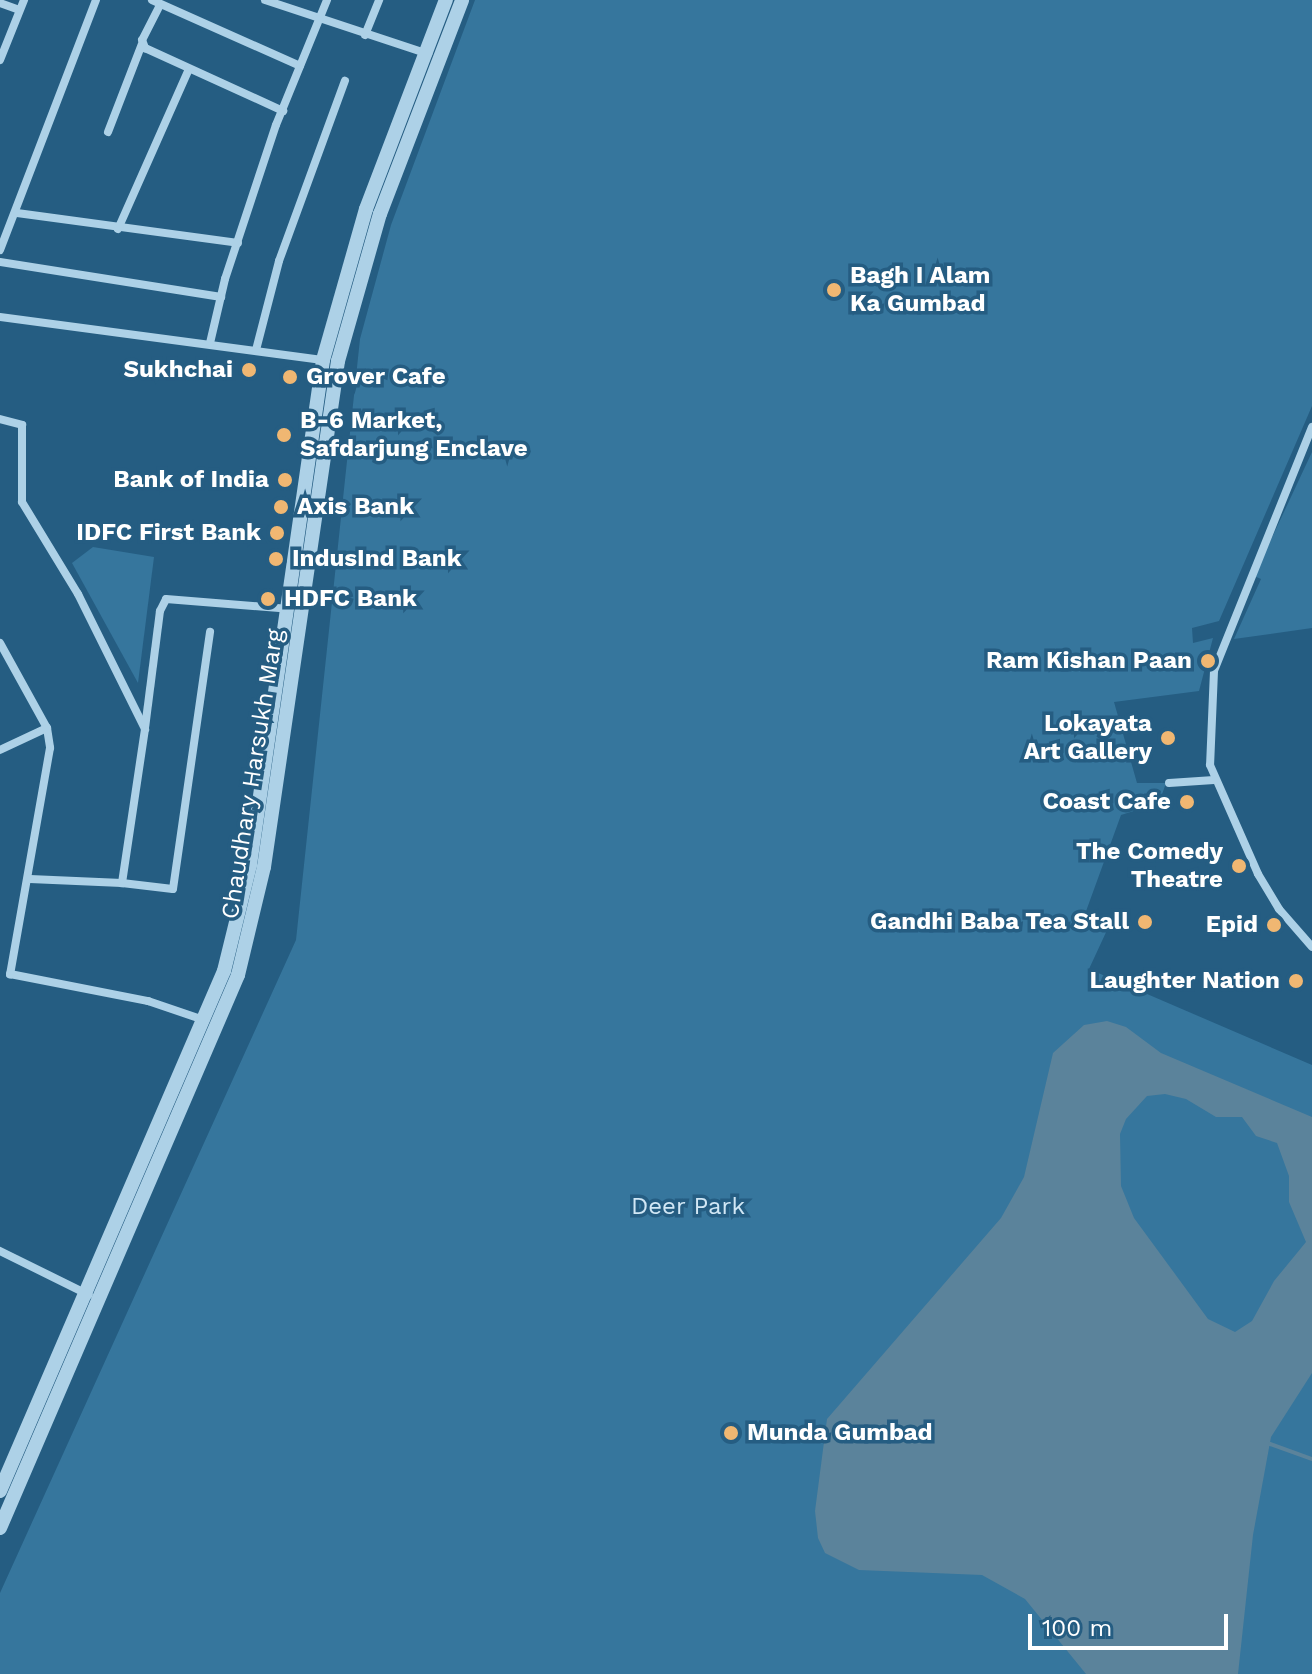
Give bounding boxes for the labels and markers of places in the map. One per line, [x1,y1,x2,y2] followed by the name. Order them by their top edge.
[850,262,991,318] place label: Bagh I Alam Ka Gumbad
[825,281,843,299] marker: Bagh I Alam Ka Gumbad
[124,356,233,384] place label: Sukhchai
[240,361,258,379] marker: Sukhchai
[306,363,446,391] place label: Grover Cafe
[281,368,299,386] marker: Grover Cafe
[300,407,528,463] place label: B-6 Market, Safdarjung Enclave
[275,426,293,444] marker: B-6 Market, Safdarjung Enclave
[113,466,269,494] place label: Bank of India
[276,471,294,489] marker: Bank of India
[297,493,414,521] place label: Axis Bank
[272,498,290,516] marker: Axis Bank
[76,519,261,547] place label: IDFC First Bank
[268,524,286,542] marker: IDFC First Bank
[292,545,462,573] place label: IndusInd Bank
[267,550,285,568] marker: IndusInd Bank
[284,585,417,613] place label: HDFC Bank
[259,590,277,608] marker: HDFC Bank
[986,647,1192,675] place label: Ram Kishan Paan
[1199,652,1217,670] marker: Ram Kishan Paan
[1024,710,1152,766] place label: Lokayata Art Gallery
[1159,729,1177,747] marker: Lokayata Art Gallery
[1042,788,1171,816] place label: Coast Cafe
[1178,793,1196,811] marker: Coast Cafe
[1076,838,1223,894] place label: The Comedy Theatre
[1230,857,1248,875] marker: The Comedy Theatre
[869,908,1129,936] place label: Gandhi Baba Tea Stall
[1206,911,1258,939] place label: Epid
[1136,913,1154,931] marker: Gandhi Baba Tea Stall
[1265,916,1283,934] marker: Epid
[1089,967,1280,995] place label: Laughter Nation
[1287,972,1305,990] marker: Laughter Nation
[747,1419,933,1447] place label: Munda Gumbad
[722,1424,740,1442] marker: Munda Gumbad

